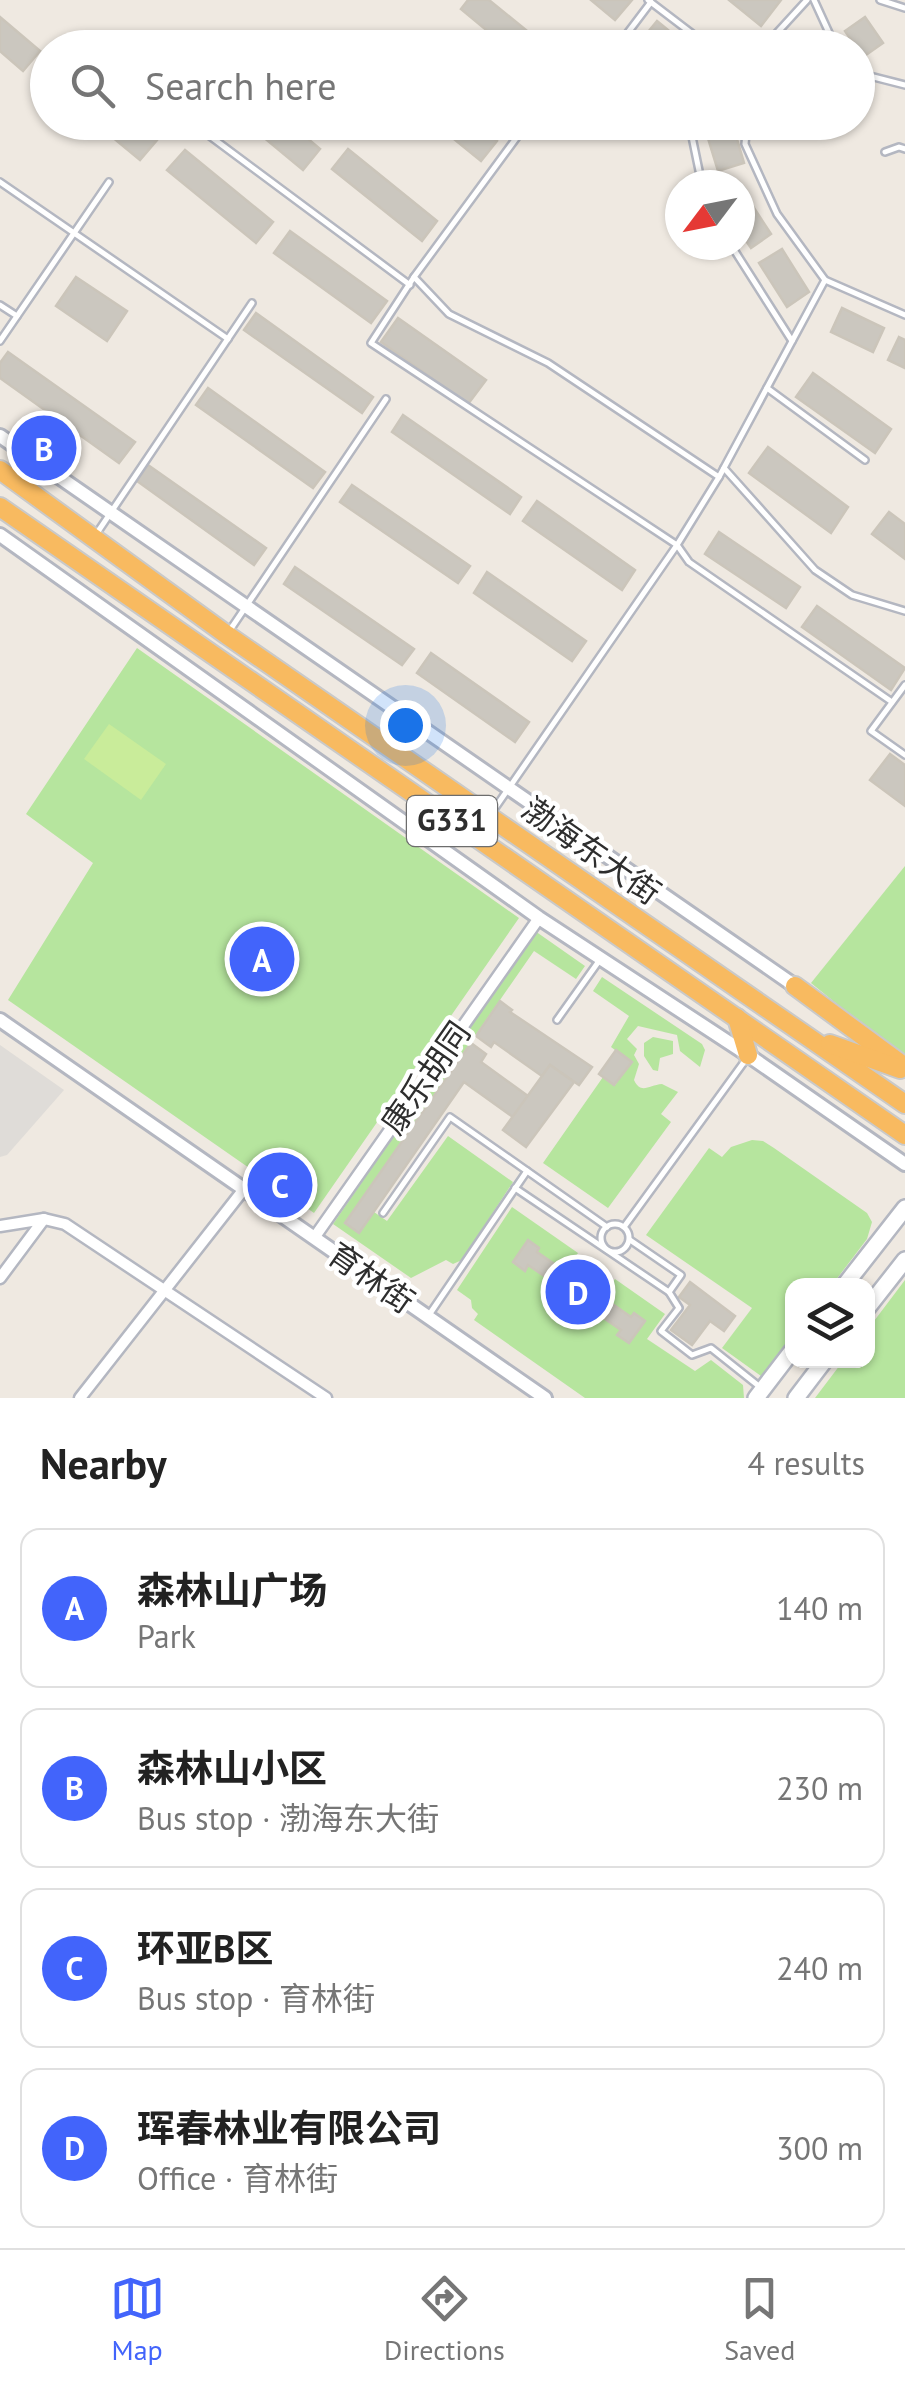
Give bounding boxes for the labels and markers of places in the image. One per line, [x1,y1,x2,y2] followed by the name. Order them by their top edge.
[12,410,76,486] pin: B
[230,922,294,996] pin: A
[248,1148,312,1222] pin: C
[546,1254,610,1330] pin: D

